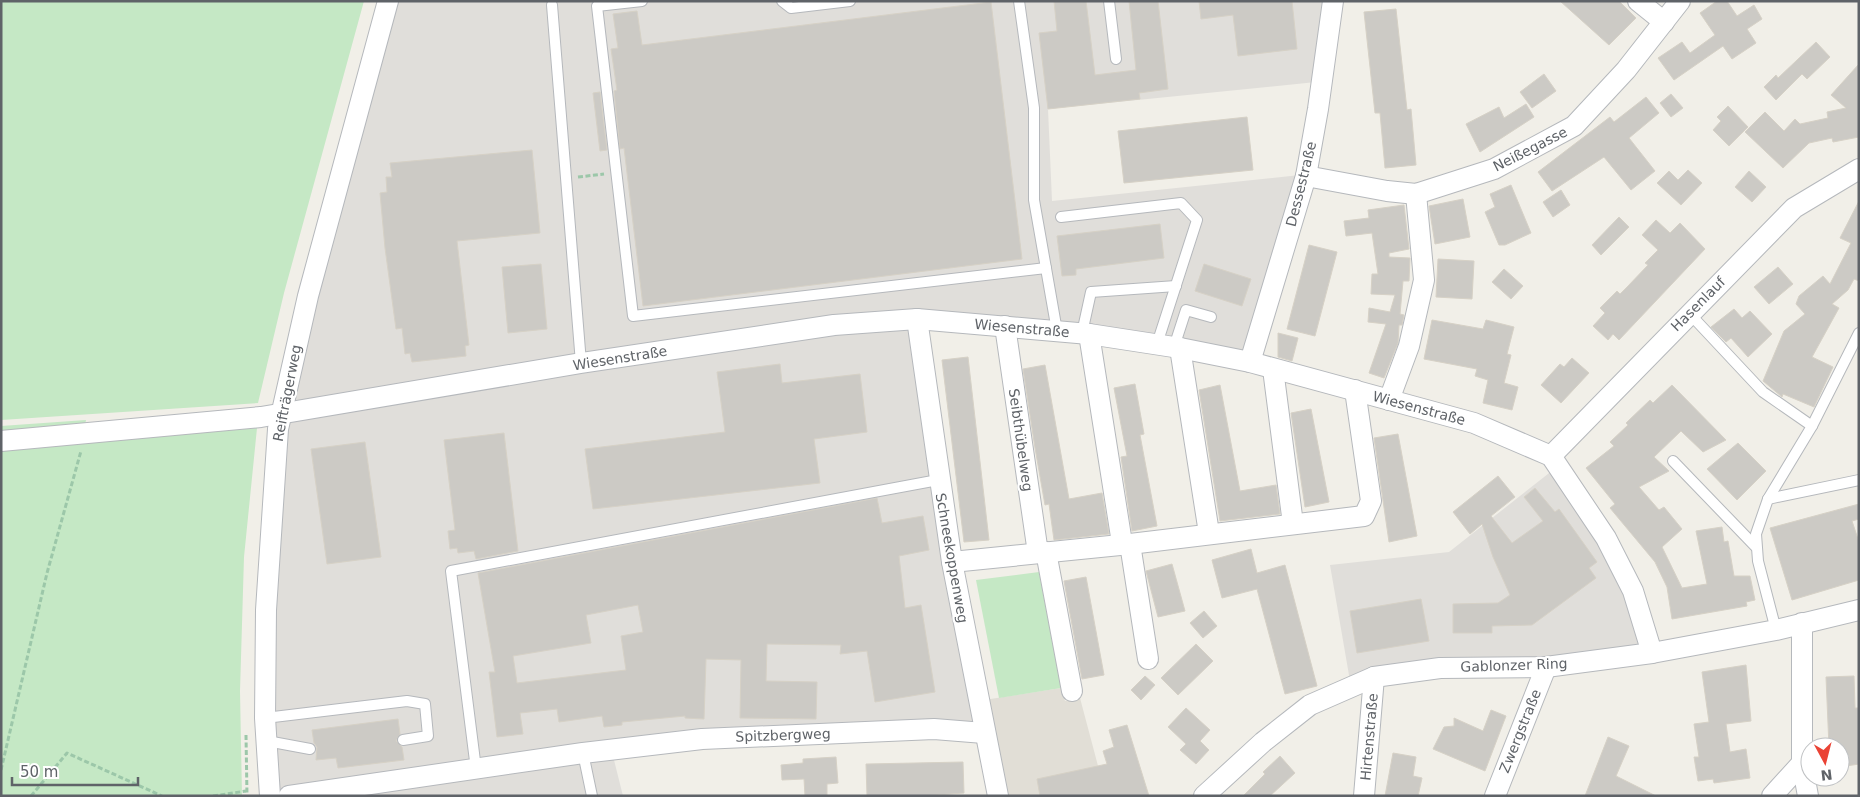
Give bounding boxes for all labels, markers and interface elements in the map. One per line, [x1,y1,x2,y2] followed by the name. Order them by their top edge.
[1490,123,1570,175] street label: Neißegasse
[1283,140,1319,228] street label: Dessestraße
[1668,273,1729,334] street label: Hasenlauf
[974,316,1070,340] street label: Wiesenstraße
[270,343,304,443] street label: Reifträgerweg
[572,343,668,373] street label: Wiesenstraße
[1006,387,1036,493] street label: Seibthübelweg
[1371,388,1467,428] street label: Wiesenstraße
[933,492,971,624] street label: Schneekoppenweg
[1460,655,1568,675] street label: Gablonzer Ring
[1496,687,1544,775] street label: Zwergstraße
[1357,693,1381,781] street label: Hirtenstraße
[735,725,831,745] street label: Spitzbergweg
[1800,737,1850,787] north arrow
[12,754,139,786] scale bar
[20,763,58,781] text: 50 m
[1820,766,1833,784] text: N

